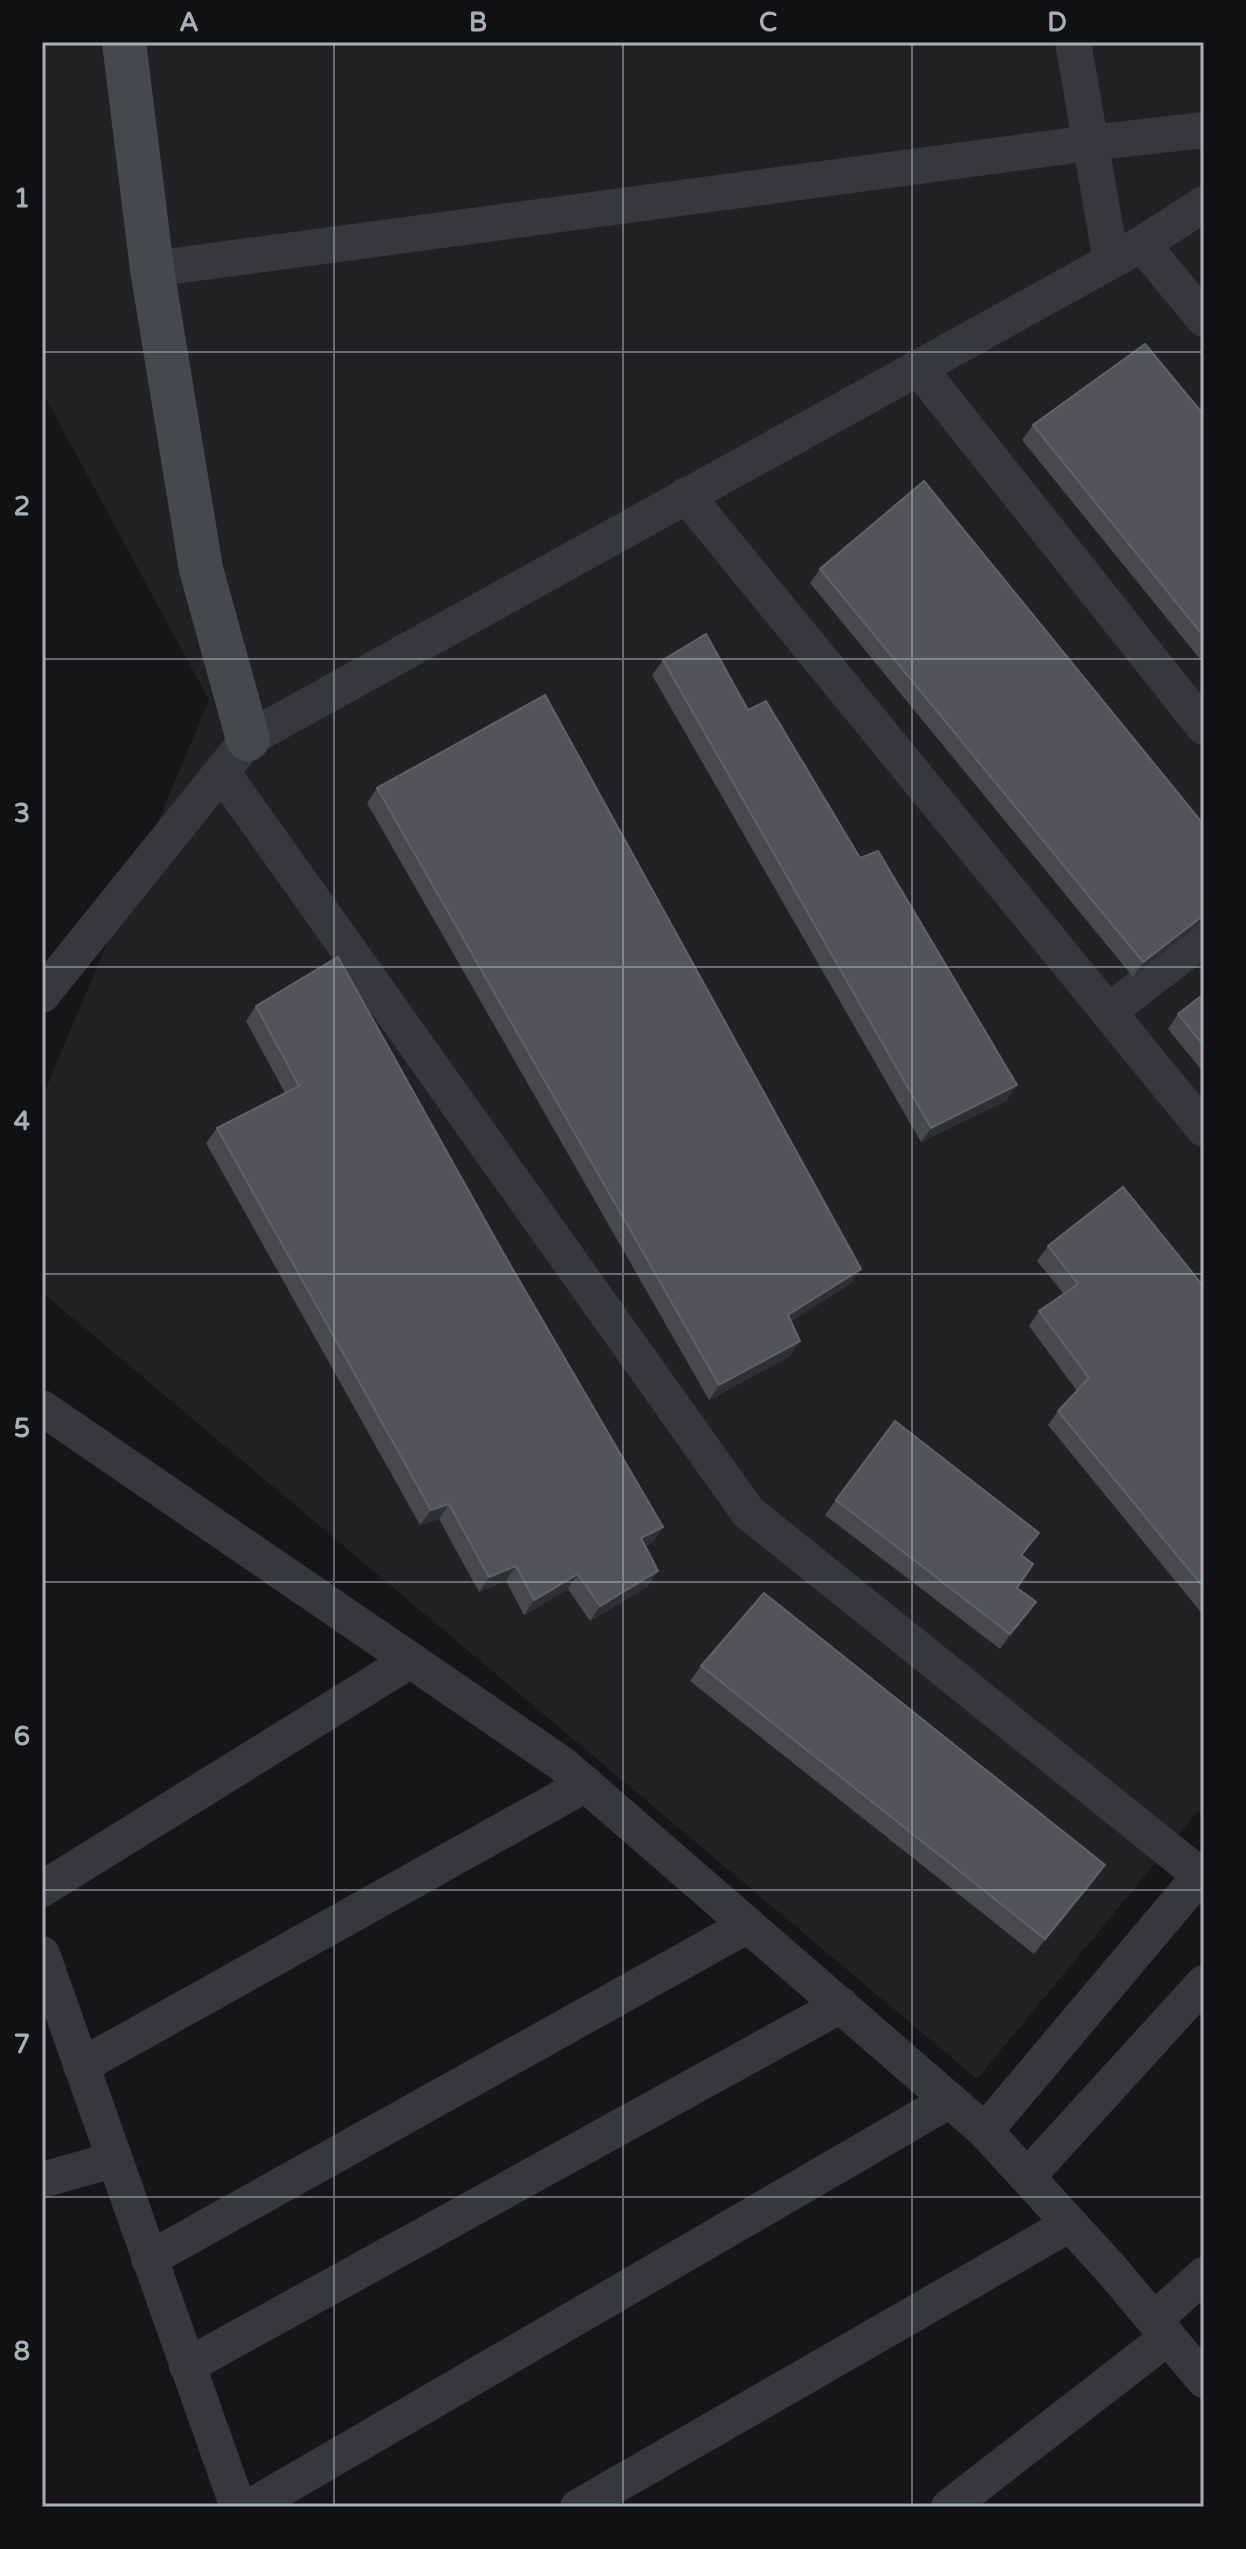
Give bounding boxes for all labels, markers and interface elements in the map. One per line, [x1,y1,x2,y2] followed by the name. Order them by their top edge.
[179,7,199,38] text: A
[469,7,487,38] text: B
[759,7,777,38] text: C
[1047,7,1067,38] text: D
[14,183,30,214] text: 1
[14,491,30,522] text: 2
[14,798,30,829] text: 3
[14,1106,30,1137] text: 4
[14,1413,30,1444] text: 5
[14,1721,30,1752] text: 6
[14,2029,30,2060] text: 7
[14,2336,30,2367] text: 8

